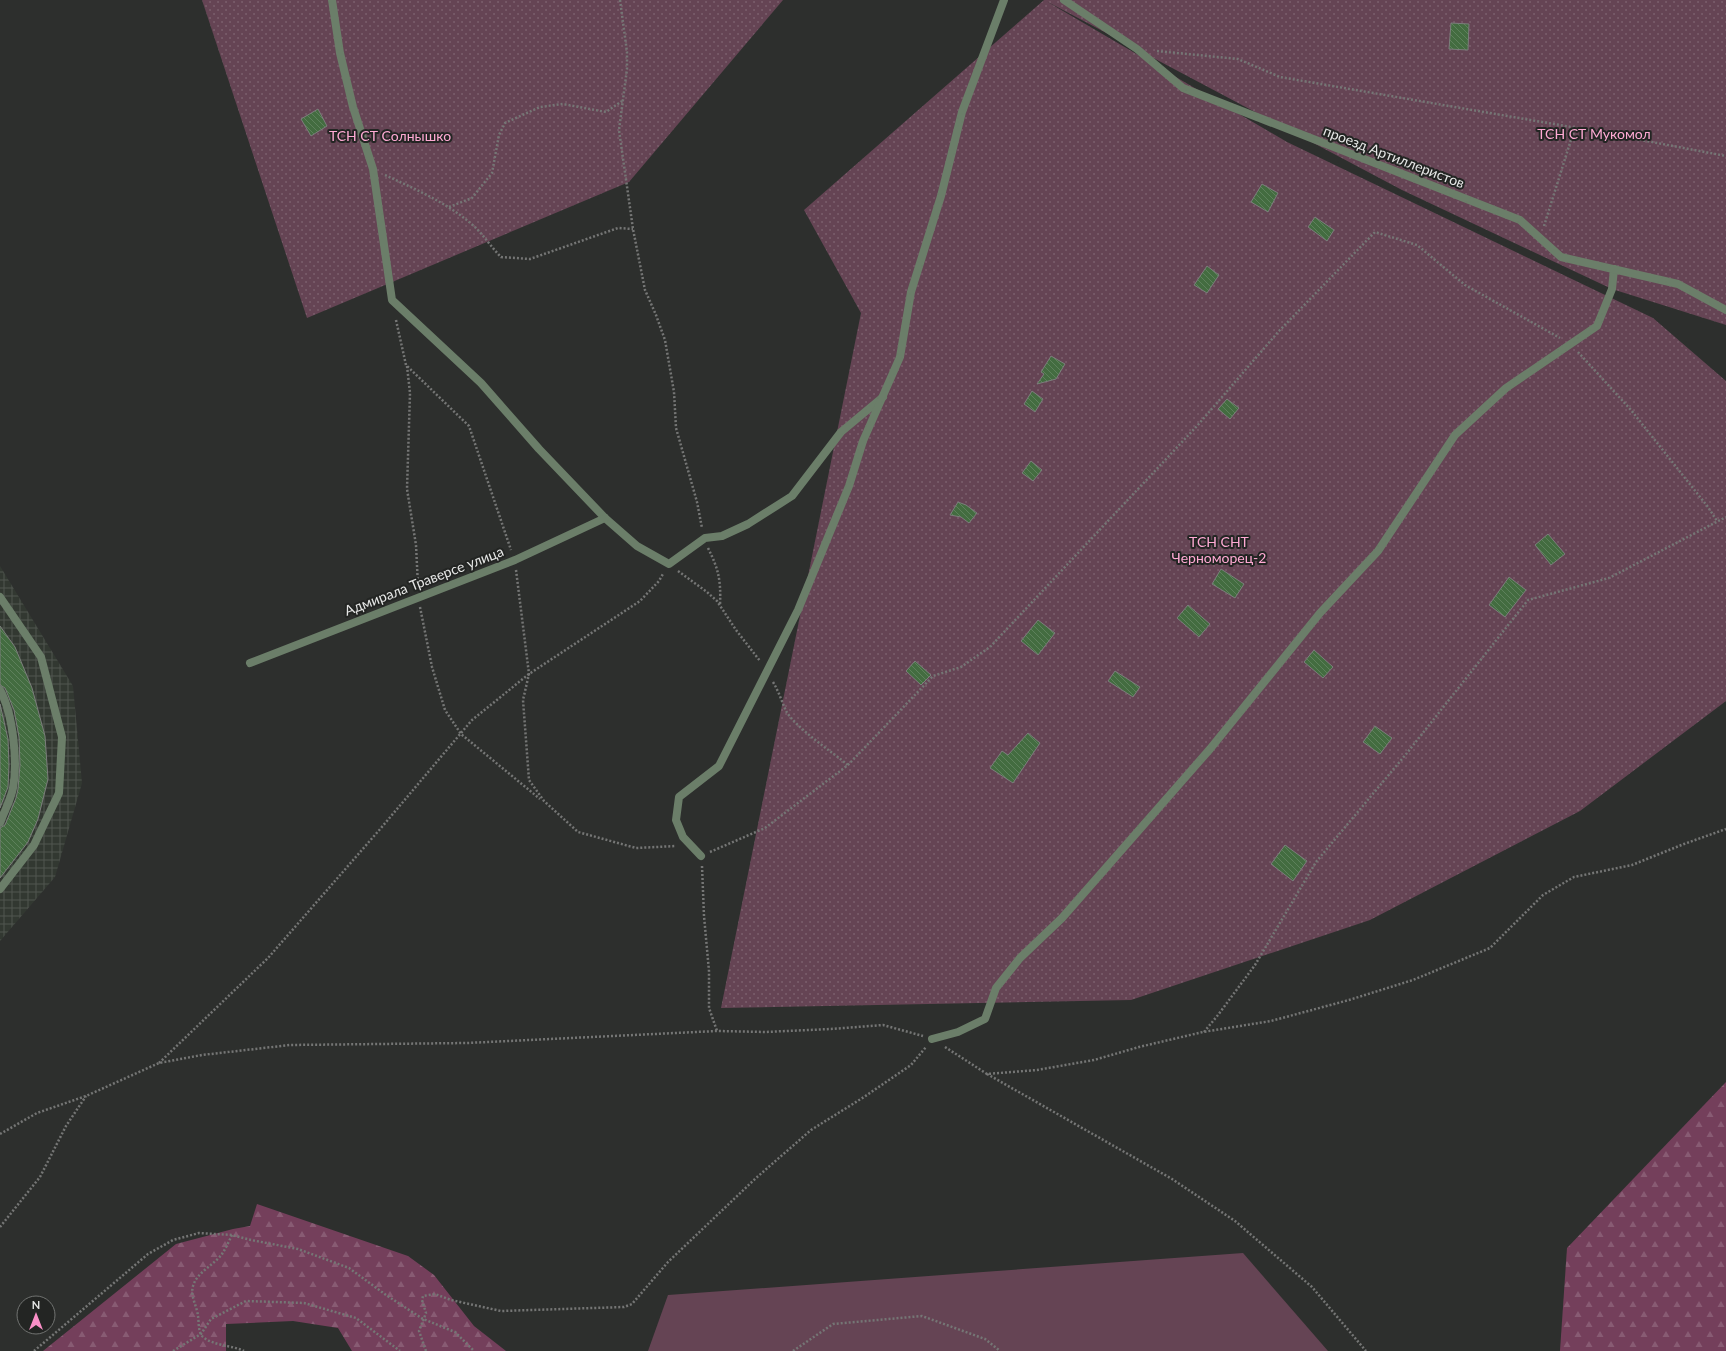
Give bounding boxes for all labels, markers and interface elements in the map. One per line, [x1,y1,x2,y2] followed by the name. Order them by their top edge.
[1321,122,1467,191] street label: проезд Артиллеристов
[1537,125,1651,142] park label: ТСН СТ Мукомол
[329,127,451,144] park label: ТСН СТ Солнышко
[1172,533,1266,566] park label: ТСН СНТ Черноморец-2
[342,542,506,619] street label: Адмирала Траверсе улица
[16,1295,56,1335] north arrow
[32,1298,40,1311] text: N

